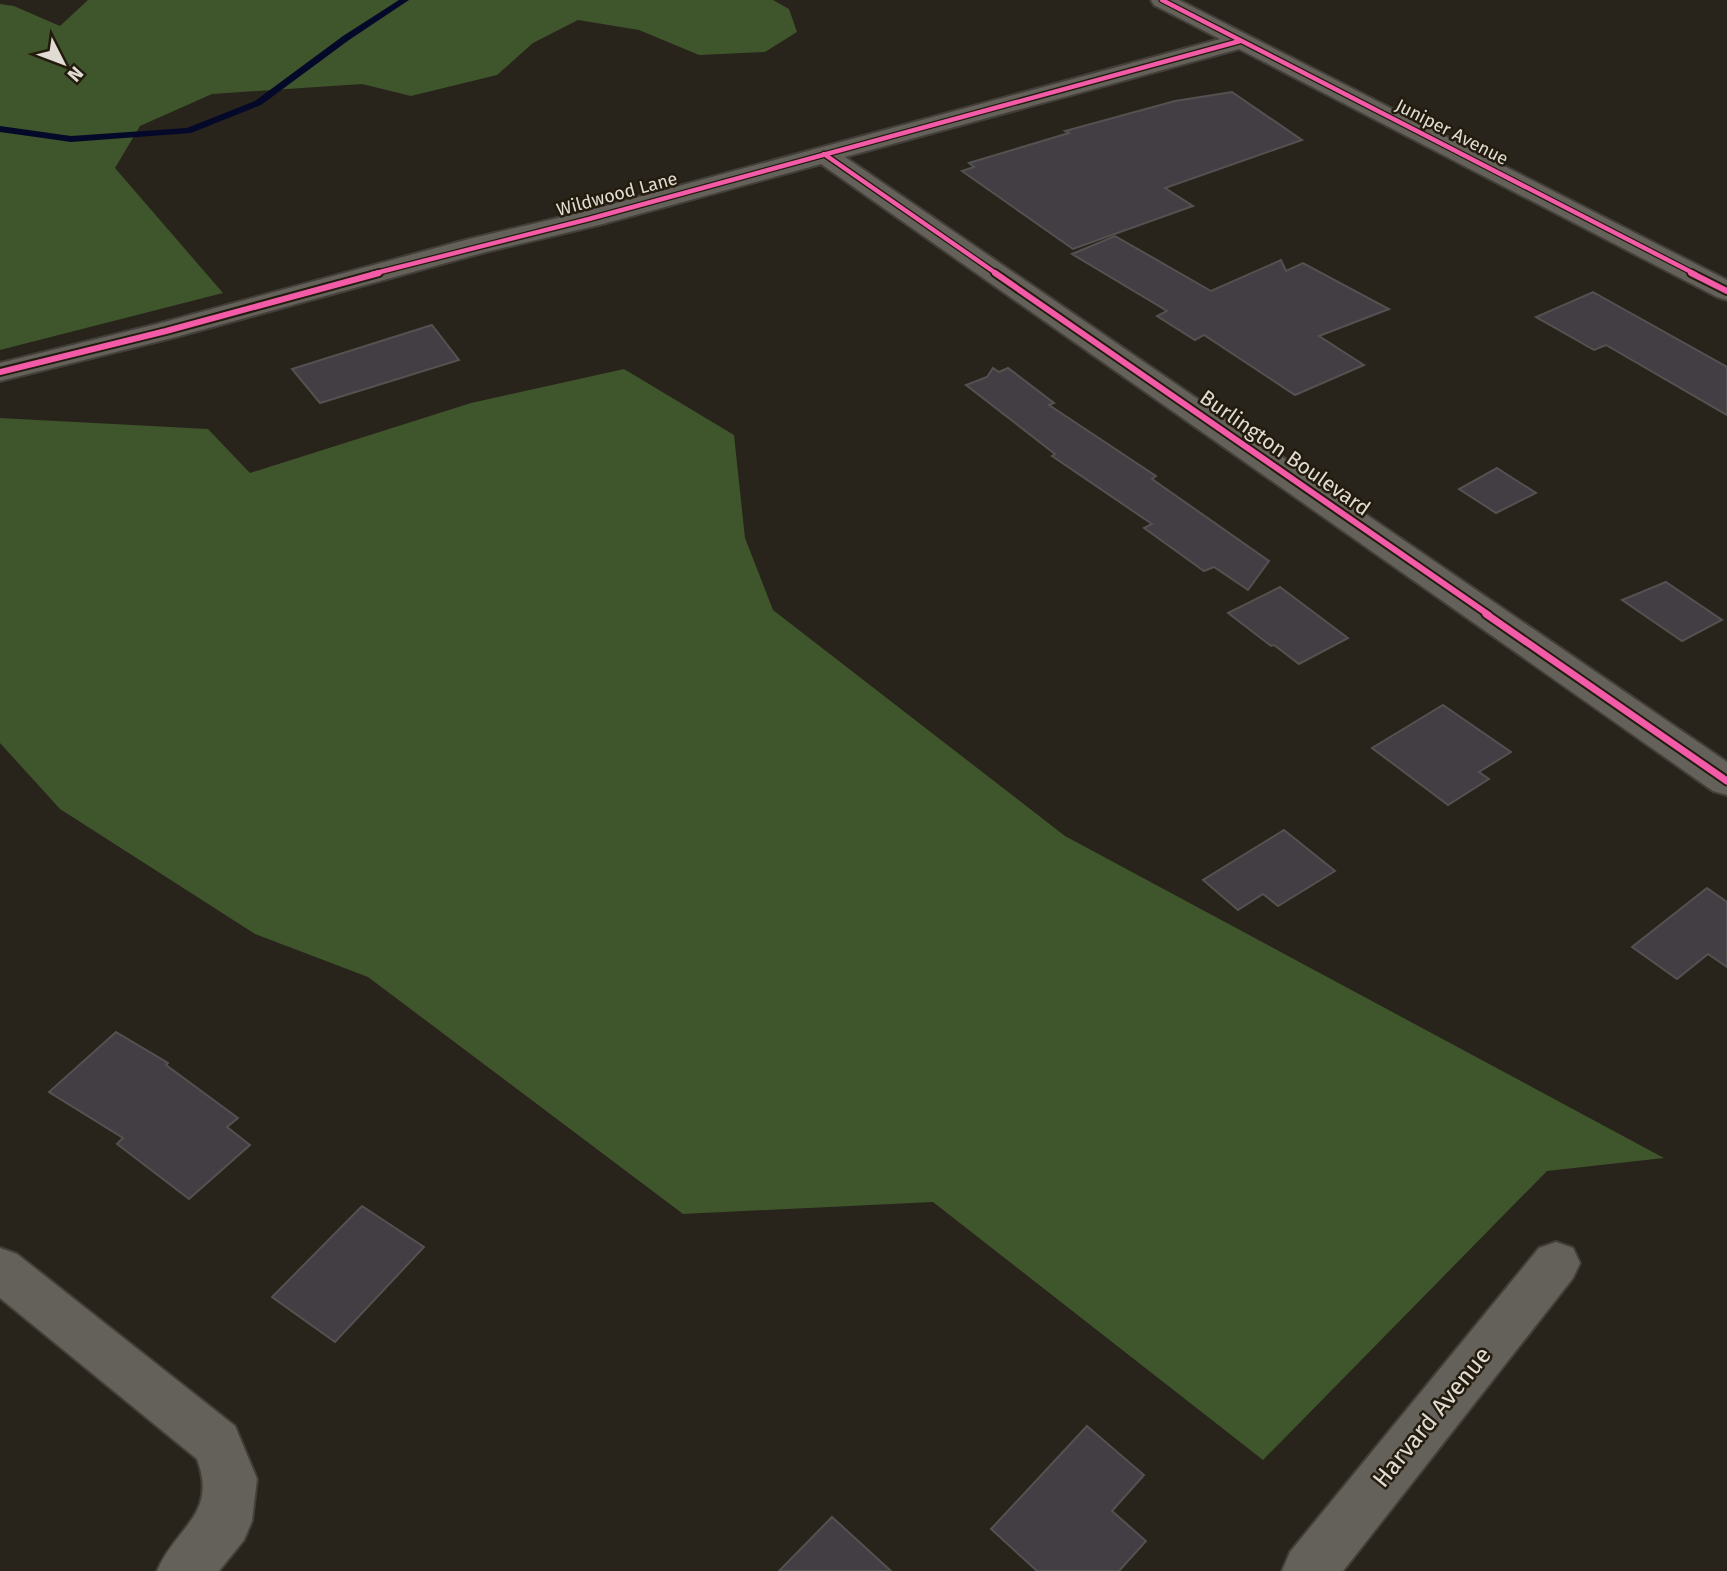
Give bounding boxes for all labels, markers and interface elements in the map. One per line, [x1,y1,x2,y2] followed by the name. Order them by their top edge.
[28,28,98,98] north arrow
[62,62,88,86] text: N
[1392,94,1512,170] street label: Juniper Avenue
[554,167,680,221] street label: Wildwood Lane
[1195,384,1375,522] street label: Burlington Boulevard
[1367,1341,1497,1493] street label: Harvard Avenue

